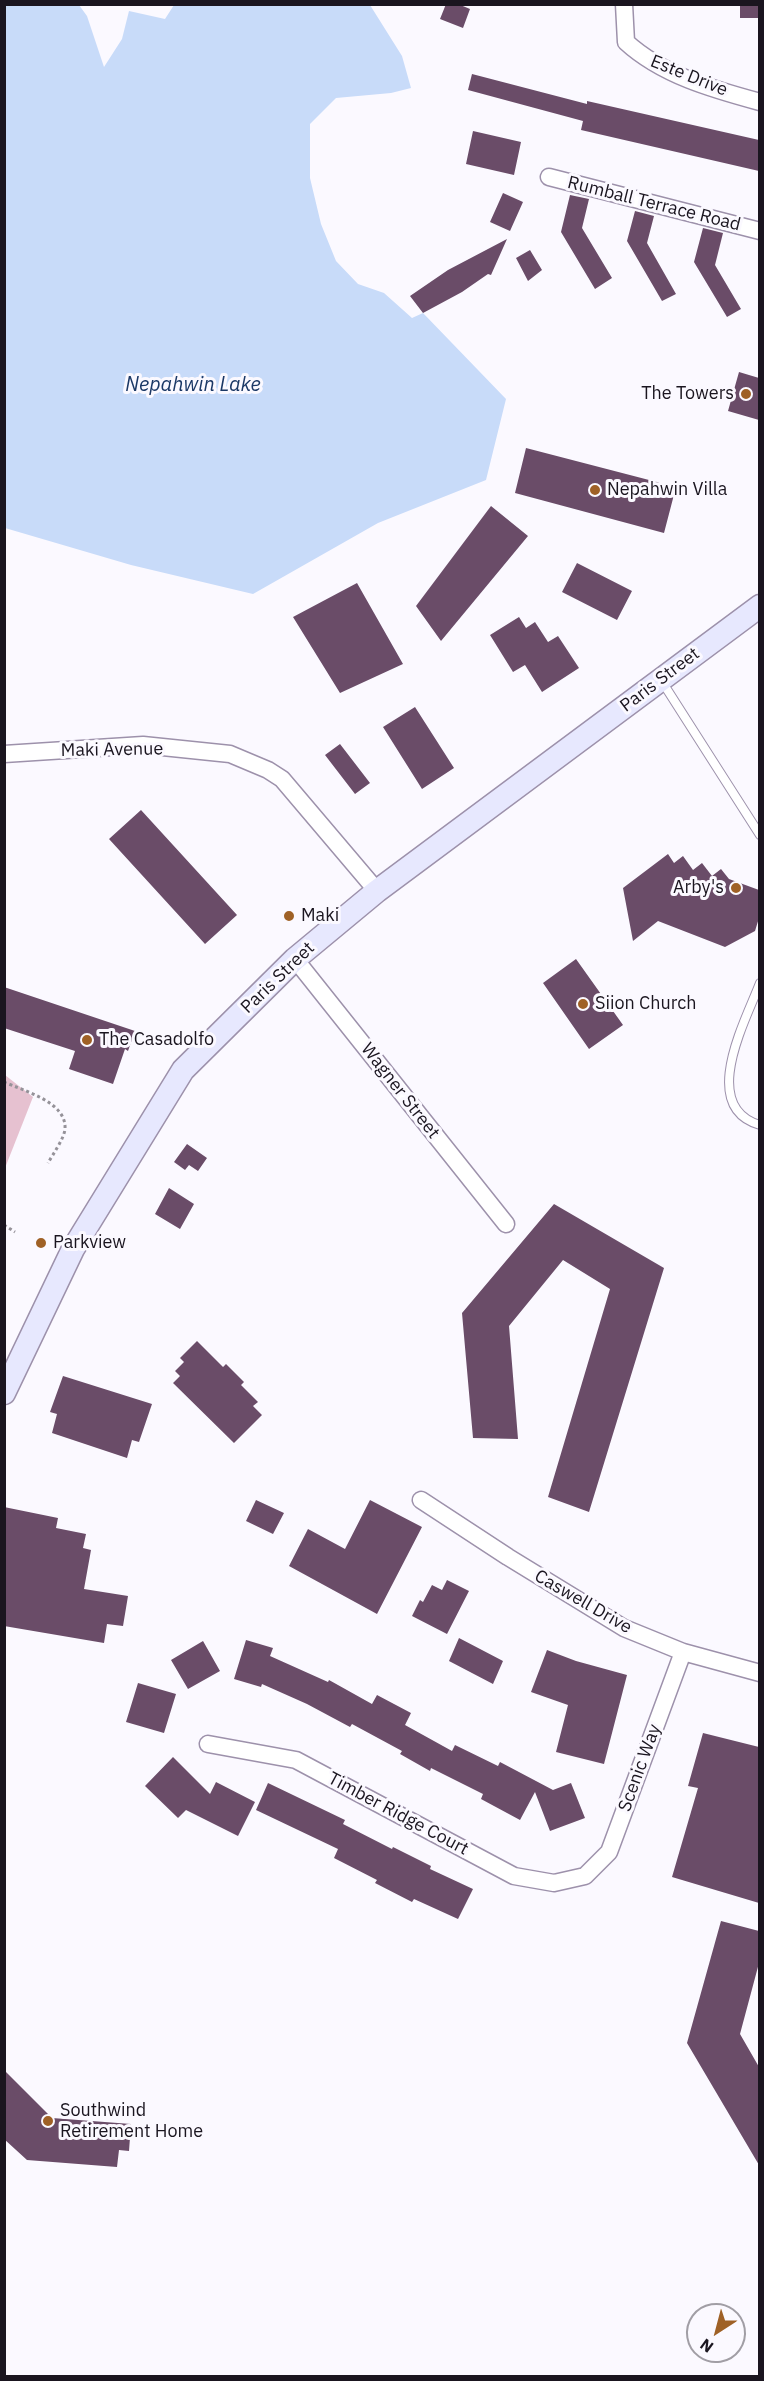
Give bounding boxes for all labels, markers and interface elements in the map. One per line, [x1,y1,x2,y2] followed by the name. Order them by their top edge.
[647,51,731,101] street label: Este Drive
[565,172,743,236] street label: Rumball Terrace Road
[125,373,261,397] water label: Nepahwin Lake
[641,383,734,405] place label: The Towers
[739,387,753,401] marker: The Towers
[607,479,727,501] place label: Nepahwin Villa
[588,483,602,497] marker: Nepahwin Villa
[616,643,704,717] street label: Paris Street
[61,738,163,762] street label: Maki Avenue
[673,877,724,899] place label: Arby's
[729,881,743,895] marker: Arby's
[301,905,339,927] place label: Maki
[282,909,296,923] marker: Maki
[237,938,319,1018] street label: Paris Street
[595,993,696,1015] place label: Siion Church
[576,997,590,1011] marker: Siion Church
[99,1029,214,1051] place label: The Casadolfo
[80,1033,94,1047] marker: The Casadolfo
[356,1039,444,1143] street label: Wagner Street
[53,1232,126,1254] place label: Parkview
[34,1236,48,1250] marker: Parkview
[531,1565,635,1639] street label: Caswell Drive
[614,1721,666,1815] street label: Scenic Way
[324,1768,472,1860] street label: Timber Ridge Court
[60,2100,203,2142] place label: Southwind Retirement Home
[41,2114,55,2128] marker: Southwind Retirement Home
[686,2303,746,2363] north arrow
[696,2334,717,2357] text: N

